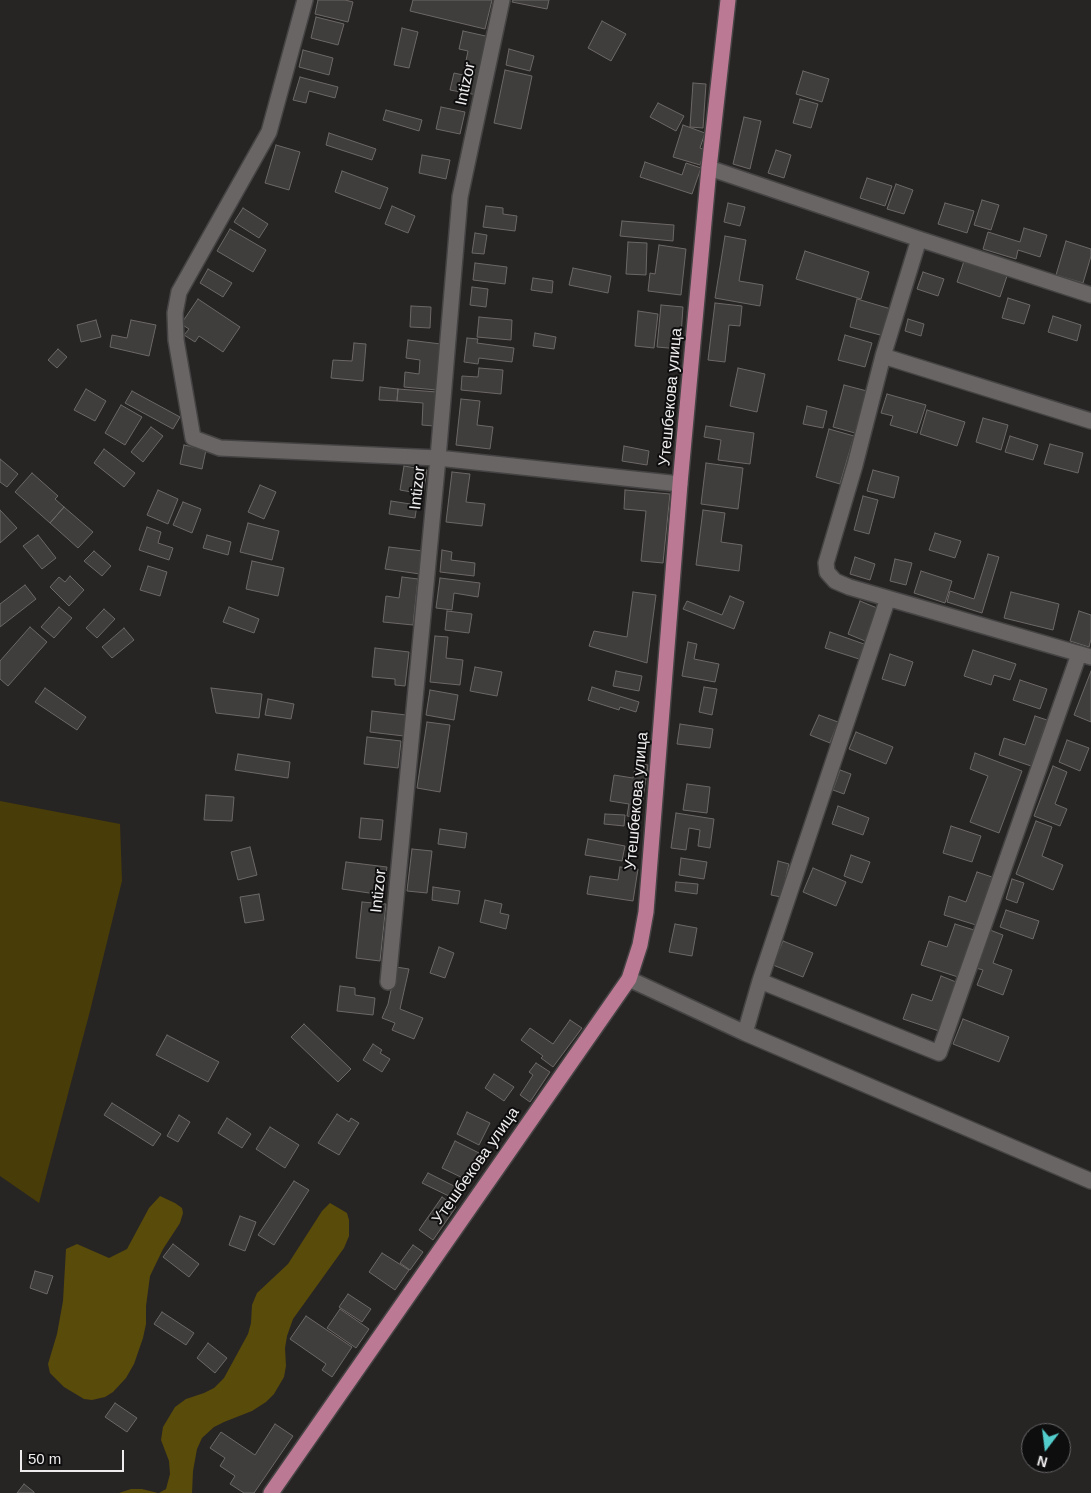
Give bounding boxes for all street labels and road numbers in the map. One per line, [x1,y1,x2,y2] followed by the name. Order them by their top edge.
[452,61,480,107] street label: Intizor
[655,327,687,467] street label: Утешбекова улица
[406,465,430,511] street label: Intizor
[621,731,653,871] street label: Утешбекова улица
[367,868,391,914] street label: Intizor
[428,1104,524,1228] street label: Утешбекова улица

